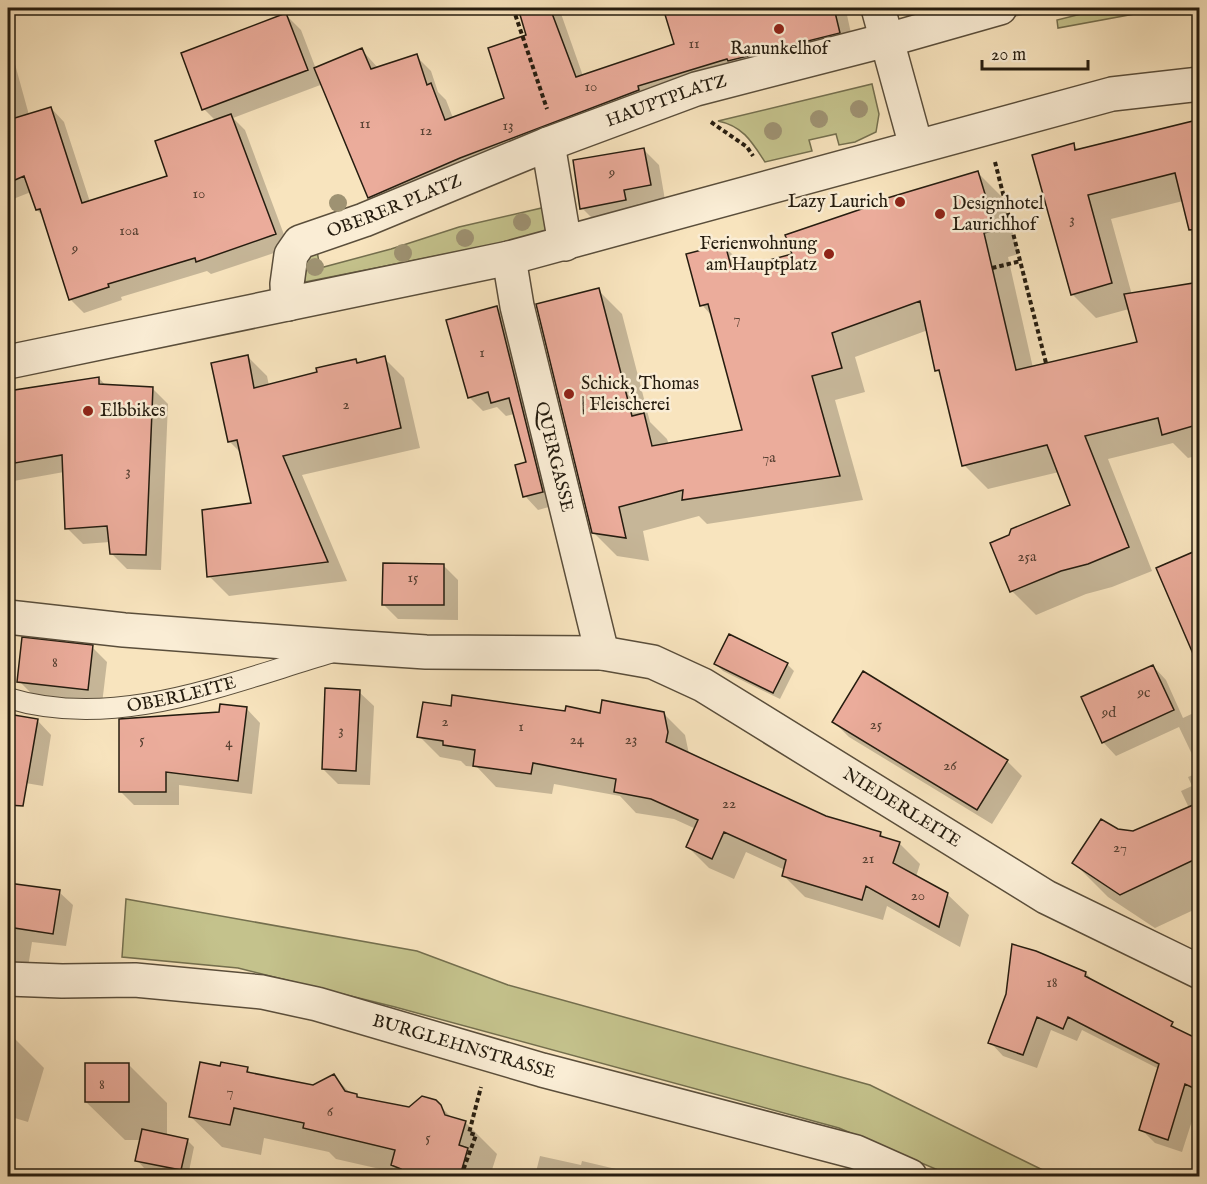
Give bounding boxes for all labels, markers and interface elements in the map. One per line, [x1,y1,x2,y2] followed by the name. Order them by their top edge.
[772,22,786,36] marker: Ranunkelhof
[982,33,1088,71] scale bar
[688,34,700,53] house number: 11
[730,38,832,61] place label: Ranunkelhof
[991,44,1026,67] text: 20 m
[603,70,730,133] street label: HAUPTPLATZ
[585,77,597,96] house number: 10
[359,114,371,133] house number: 11
[502,116,514,135] house number: 13
[420,121,432,140] house number: 12
[608,163,615,182] house number: 9
[324,169,466,243] street label: OBERER PLATZ
[193,184,205,203] house number: 10
[788,191,888,214] place label: Lazy Laurich
[952,193,1044,237] place label: Designhotel Laurichhof
[893,195,907,209] marker: Lazy Laurich
[933,207,947,221] marker: Designhotel Laurichhof
[1069,210,1075,229] house number: 3
[119,221,139,240] house number: 10a
[699,233,817,277] place label: Ferienwohnung am Hauptplatz
[71,239,78,258] house number: 9
[822,247,836,261] marker: Ferienwohnung am Hauptplatz
[733,309,741,328] house number: 7
[479,343,485,362] house number: 1
[581,373,699,417] place label: Schick, Thomas | Fleischerei
[562,387,576,401] marker: Schick, Thomas | Fleischerei
[342,395,350,414] house number: 2
[529,399,579,514] street label: QUERGASSE
[100,400,166,423] place label: Elbbikes
[81,404,95,418] marker: Elbbikes
[762,448,776,467] house number: 7a
[125,462,131,481] house number: 3
[1018,547,1037,566] house number: 25a
[407,568,419,587] house number: 15
[52,653,58,672] house number: 8
[126,671,239,718] street label: OBERLEITE
[1137,683,1151,702] house number: 9c
[1101,703,1117,722] house number: 9d
[441,712,449,731] house number: 2
[870,715,883,734] house number: 25
[518,717,524,736] house number: 1
[338,721,344,740] house number: 3
[139,730,145,749] house number: 5
[570,730,585,749] house number: 24
[625,730,637,749] house number: 23
[225,733,233,752] house number: 4
[943,756,957,775] house number: 26
[838,763,965,853] street label: NIEDERLEITE
[722,794,736,813] house number: 22
[1113,838,1127,857] house number: 27
[862,849,874,868] house number: 21
[911,886,925,905] house number: 20
[1046,973,1058,992] house number: 18
[370,1009,558,1085] street label: BURGLEHNSTRASSE
[99,1075,105,1094] house number: 8
[226,1082,234,1101] house number: 7
[327,1102,334,1121] house number: 6
[425,1128,431,1147] house number: 5

